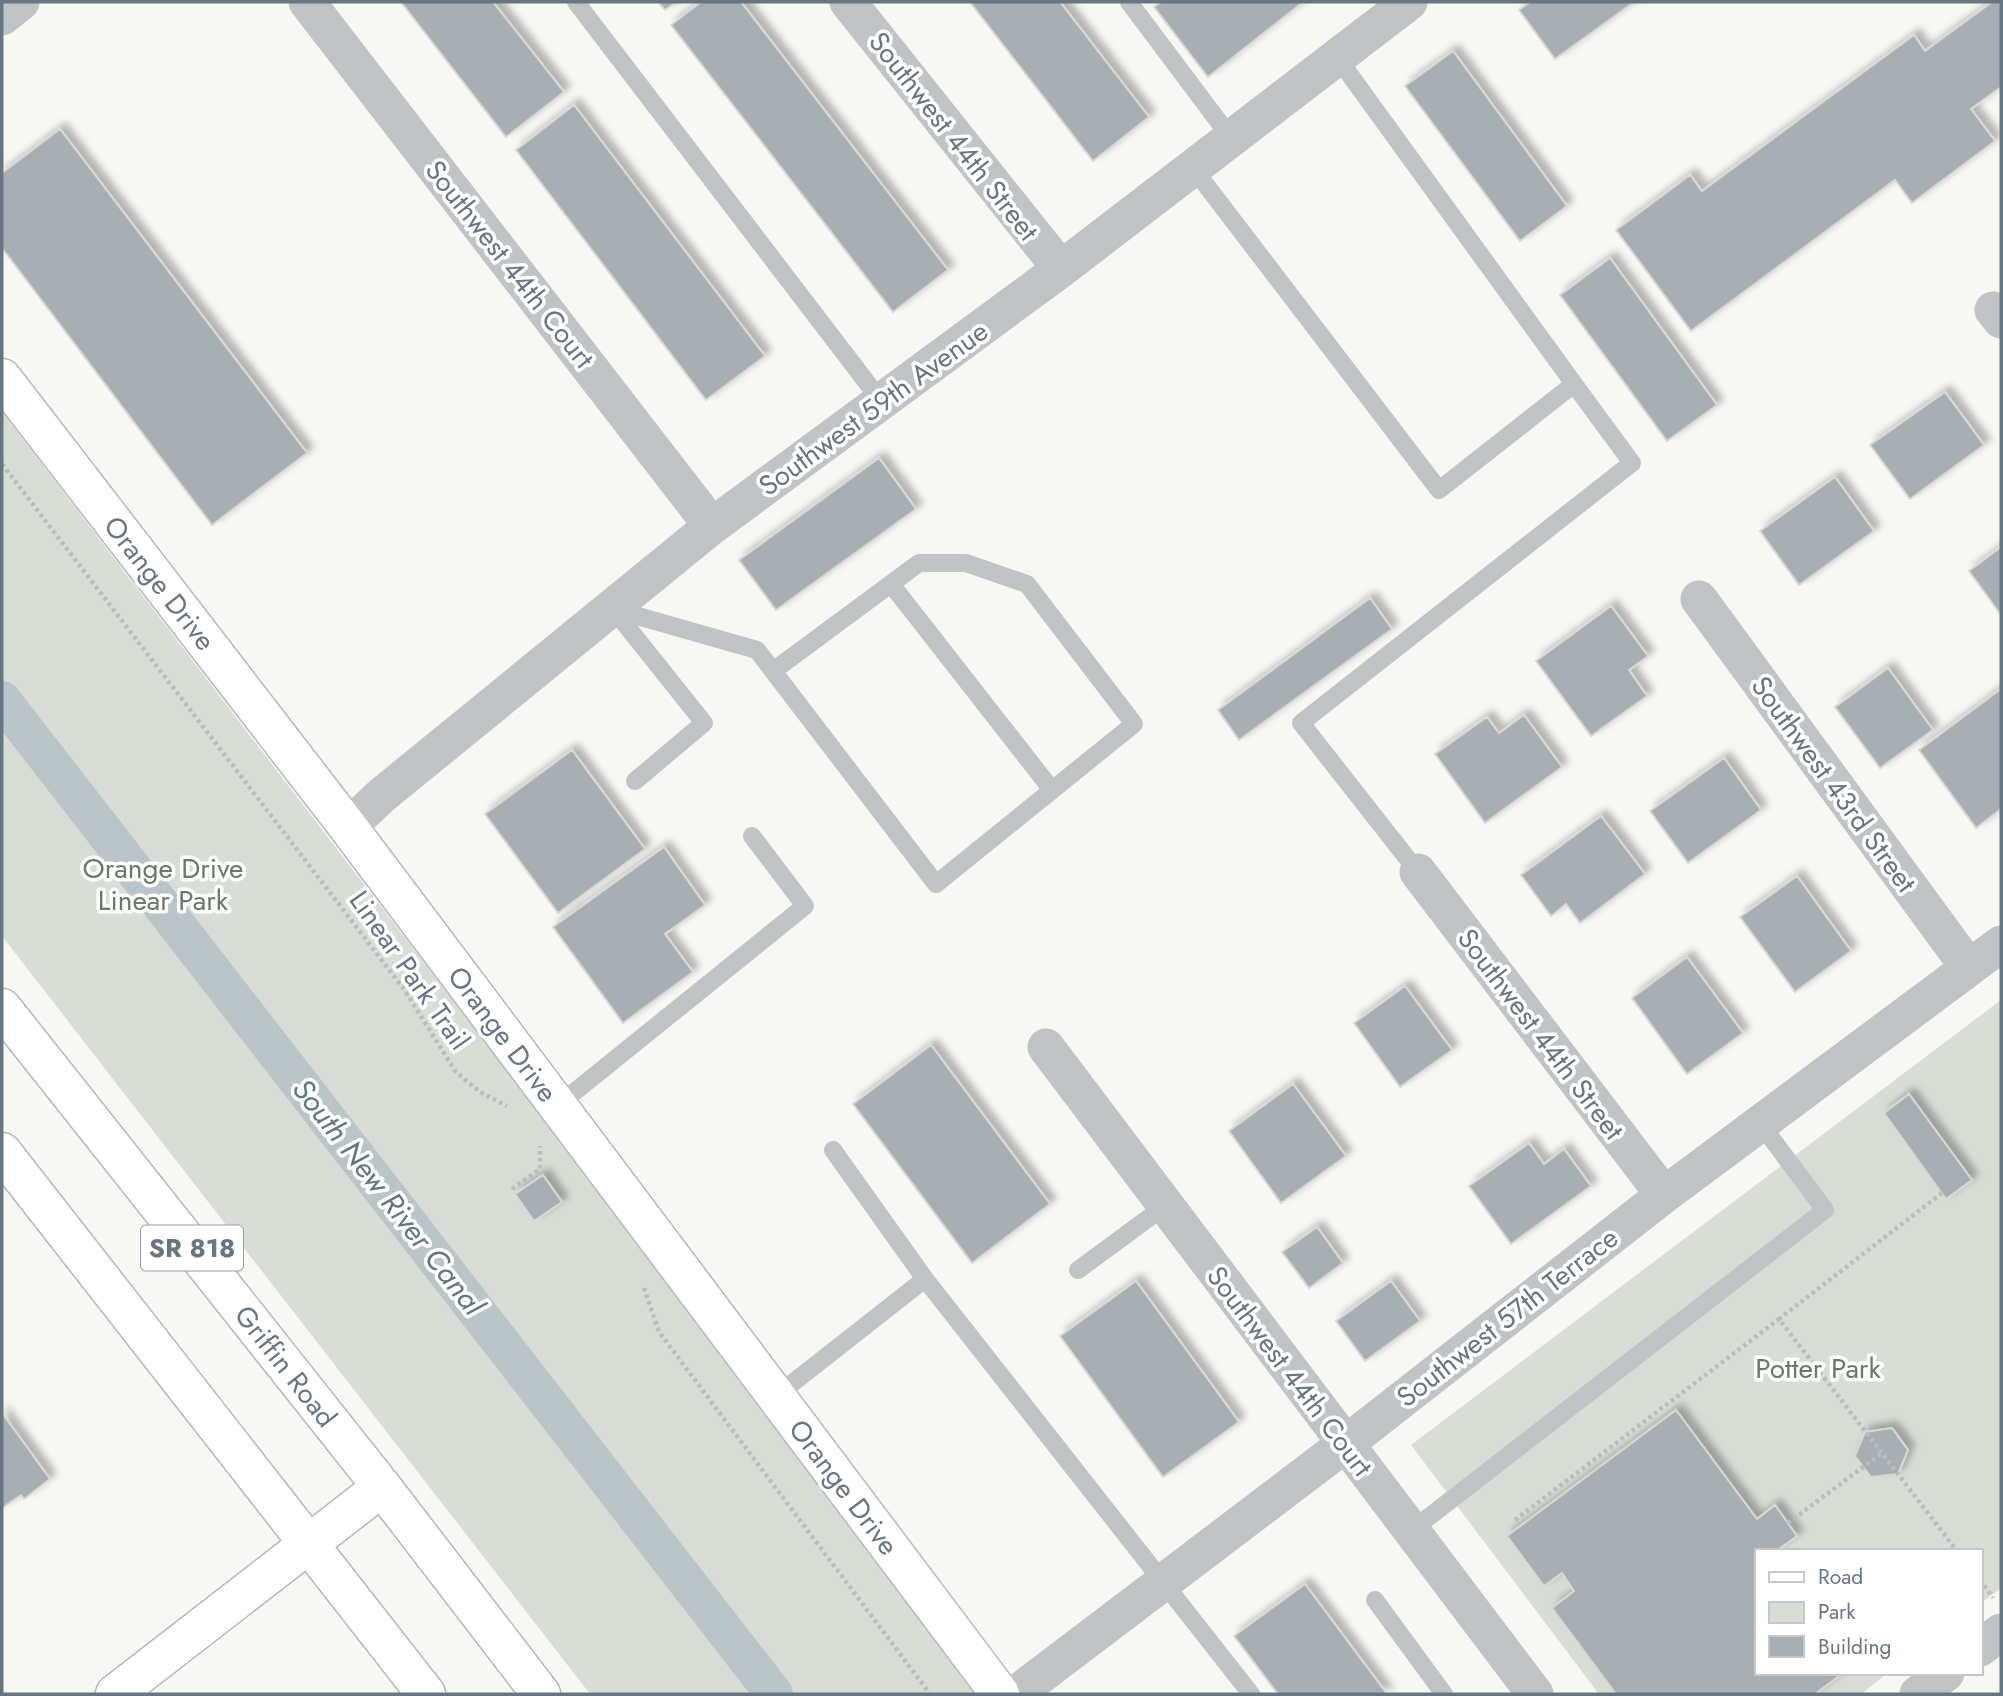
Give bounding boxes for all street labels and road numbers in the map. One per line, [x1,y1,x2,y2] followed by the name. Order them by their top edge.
[859,23,1049,250] street label: Southwest 44th Street
[415,152,604,377] street label: Southwest 44th Court
[750,311,997,506] street label: Southwest 59th Avenue
[94,507,225,659] street label: Orange Drive
[1741,668,1926,901] street label: Southwest 43rd Street
[339,882,480,1058] street label: Linear Park Trail
[1447,920,1634,1149] street label: Southwest 44th Street
[438,958,567,1111] street label: Orange Drive
[1388,1218,1627,1417] street label: Southwest 57th Terrace
[141,1226,243,1270] road number: SR 818
[1197,1258,1383,1485] street label: Southwest 44th Court
[225,1296,347,1436] street label: Griffin Road
[779,1411,908,1564] street label: Orange Drive

